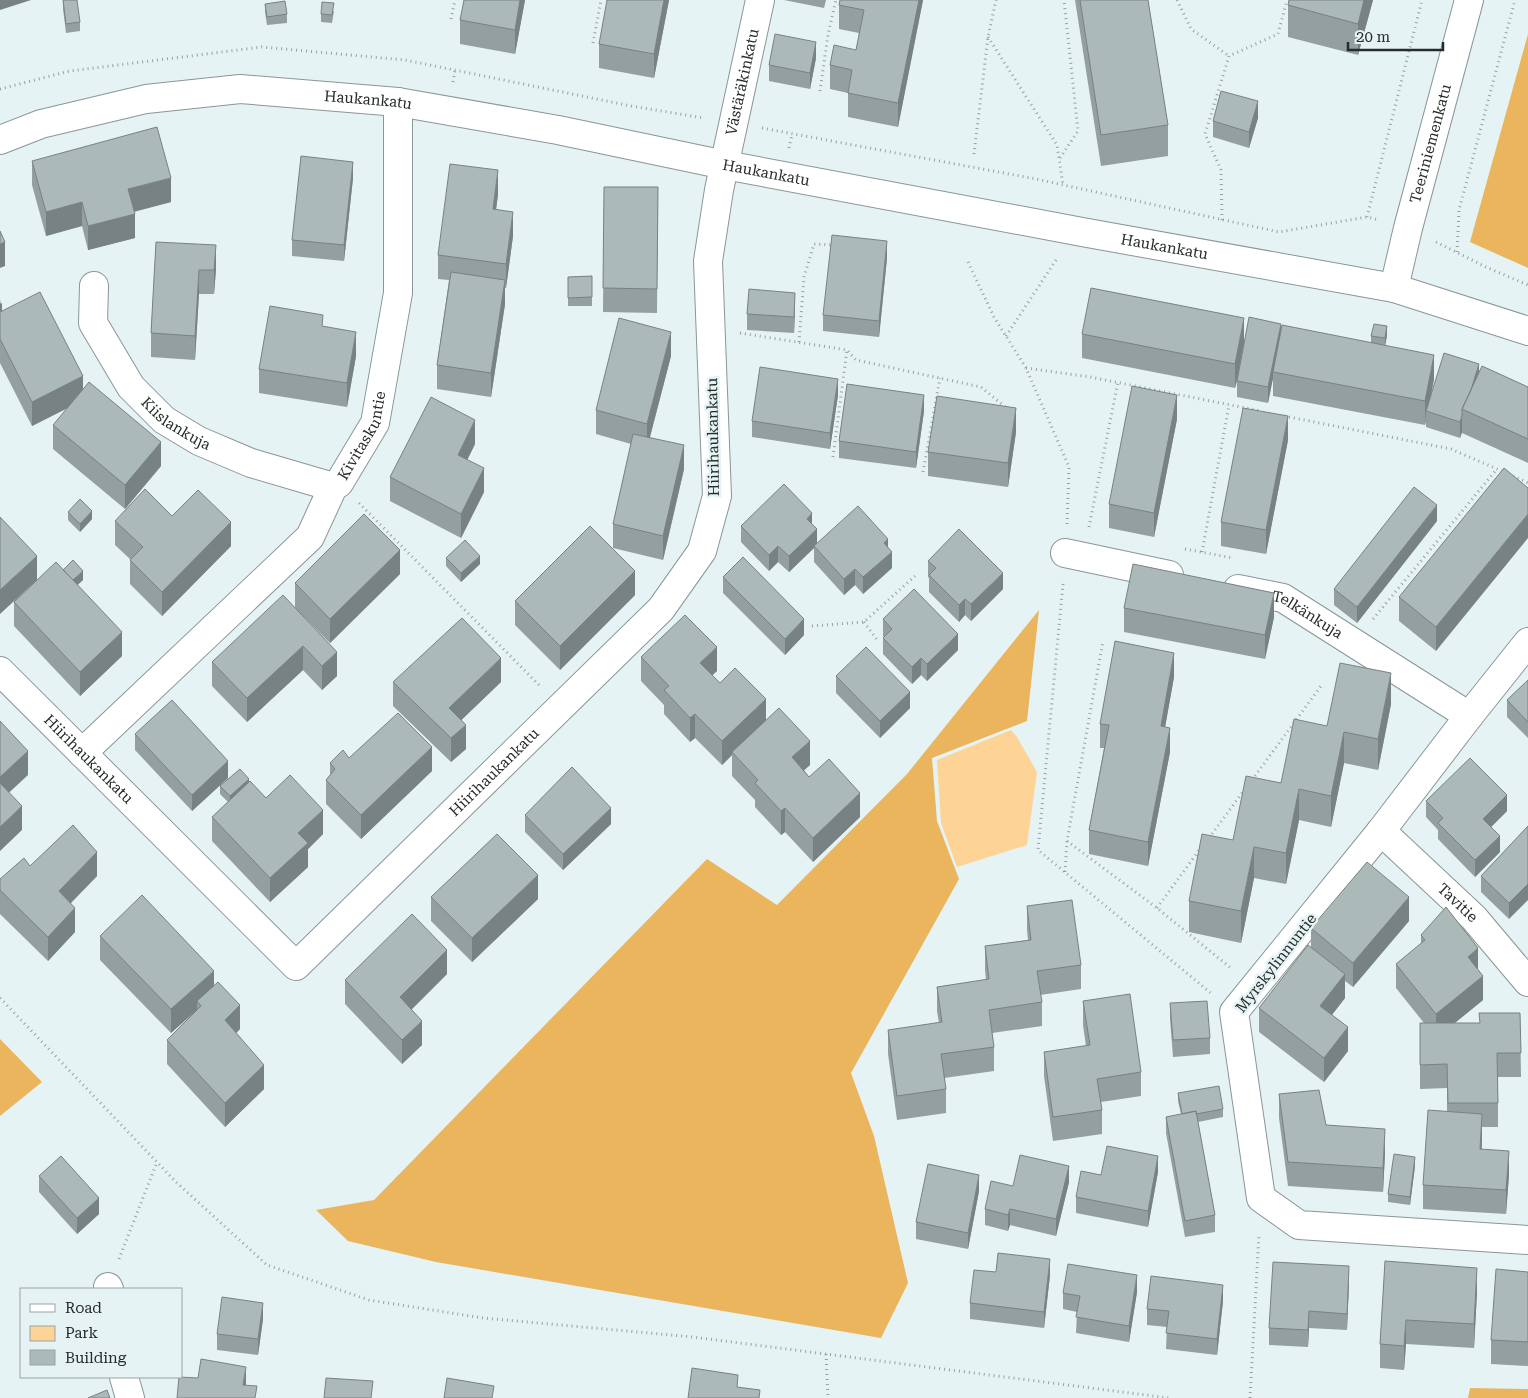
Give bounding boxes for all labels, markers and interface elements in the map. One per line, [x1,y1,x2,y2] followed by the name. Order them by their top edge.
[1348,20,1443,52] scale bar
[722,26,763,137] street label: Västäräkinkatu
[1356,28,1391,46] text: 20 m
[1406,81,1455,205] street label: Teeriniemenkatu
[323,87,414,113] street label: Haukankatu
[721,156,812,190] street label: Haukankatu
[1119,230,1210,264] street label: Haukankatu
[703,377,723,496] street label: Hiirihaukankatu
[334,390,389,483] street label: Kivitaskuntie
[137,393,213,454] street label: Kiislankuja
[1271,587,1346,643] street label: Telkänkuja
[40,711,137,808] street label: Hiirihaukankatu
[445,724,543,820] street label: Hiirihaukankatu
[1434,879,1482,926] street label: Tavitie
[1232,910,1320,1016] street label: Myrskylinnuntie
[20,1288,182,1378] legend
[65,1299,102,1317] text: Road
[65,1324,99,1342] text: Park
[65,1349,127,1367] text: Building

